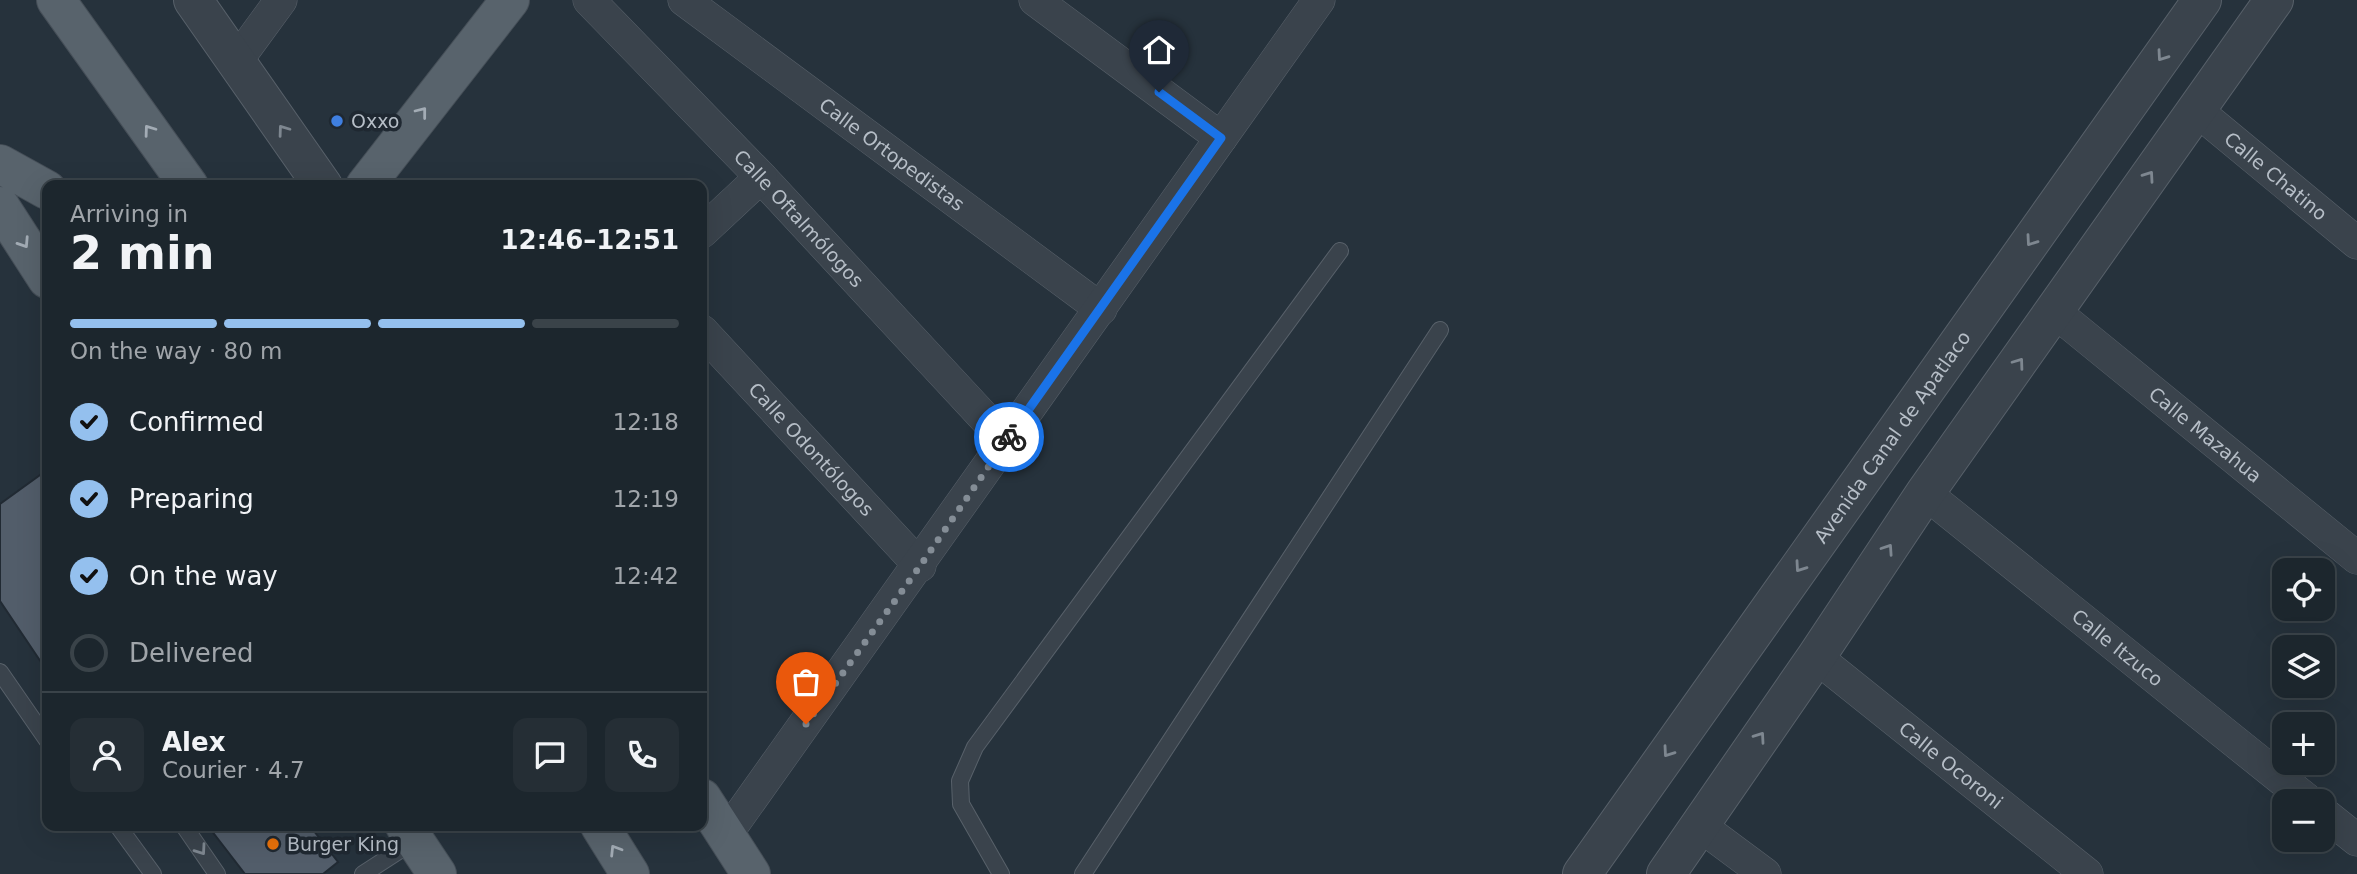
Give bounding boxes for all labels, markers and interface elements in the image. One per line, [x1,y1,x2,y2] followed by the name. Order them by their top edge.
[1129,20,1189,92] pin
[1140,31,1178,69] icon: home
[2158,48,2170,61] one-way arrow
[815,93,969,215] street label: Calle Ortopedistas
[414,108,427,120] one-way arrow
[351,110,399,132] place label: Oxxo
[329,113,345,129] marker: Oxxo
[145,125,157,138] one-way arrow
[279,125,291,138] one-way arrow
[2220,127,2332,225] street label: Calle Chatino
[730,145,868,291] street label: Calle Oftalmólogos
[2141,171,2153,184] one-way arrow
[70,201,188,227] text: Arriving in
[500,225,679,255] text: 12:46–12:51
[70,226,214,280] text: 2 min
[2026,233,2039,246] one-way arrow
[15,235,28,248] one-way arrow
[1809,327,1975,547] street label: Avenida Canal de Apatlaco
[70,338,282,364] text: On the way · 80 m
[2011,358,2023,371] one-way arrow
[744,378,879,520] street label: Calle Odontólogos
[2145,382,2266,487] street label: Calle Mazahua
[974,402,1044,472] courier
[70,403,108,441] icon: check
[129,407,264,437] text: Confirmed
[613,409,679,435] text: 12:18
[990,418,1028,456] icon: bike
[70,480,108,518] icon: check
[129,484,254,514] text: Preparing
[613,486,679,512] text: 12:19
[1880,544,1892,557] one-way arrow
[70,557,108,595] icon: check
[2272,558,2335,852] map controls
[2272,558,2335,621] button: locate
[1796,559,1808,572] one-way arrow
[129,561,278,591] text: On the way
[613,563,679,589] text: 12:42
[2068,604,2168,691] street label: Calle Itzuco
[2272,635,2335,698] button: layers
[129,638,253,668] text: Delivered
[776,652,836,724] pin
[787,663,825,701] icon: bag
[2272,712,2335,775] button: +
[1895,717,2007,813] street label: Calle Ocoroni
[70,718,144,792] button: person
[513,718,587,792] button: chat
[605,718,679,792] button: phone
[162,727,225,757] text: Alex
[1752,732,1764,745] one-way arrow
[1664,744,1676,757] one-way arrow
[162,757,305,783] text: Courier · 4.7
[2272,789,2335,852] button: −
[287,833,399,855] place label: Burger King
[265,836,281,852] marker: Burger King
[193,842,205,855] one-way arrow
[610,845,623,858] one-way arrow

